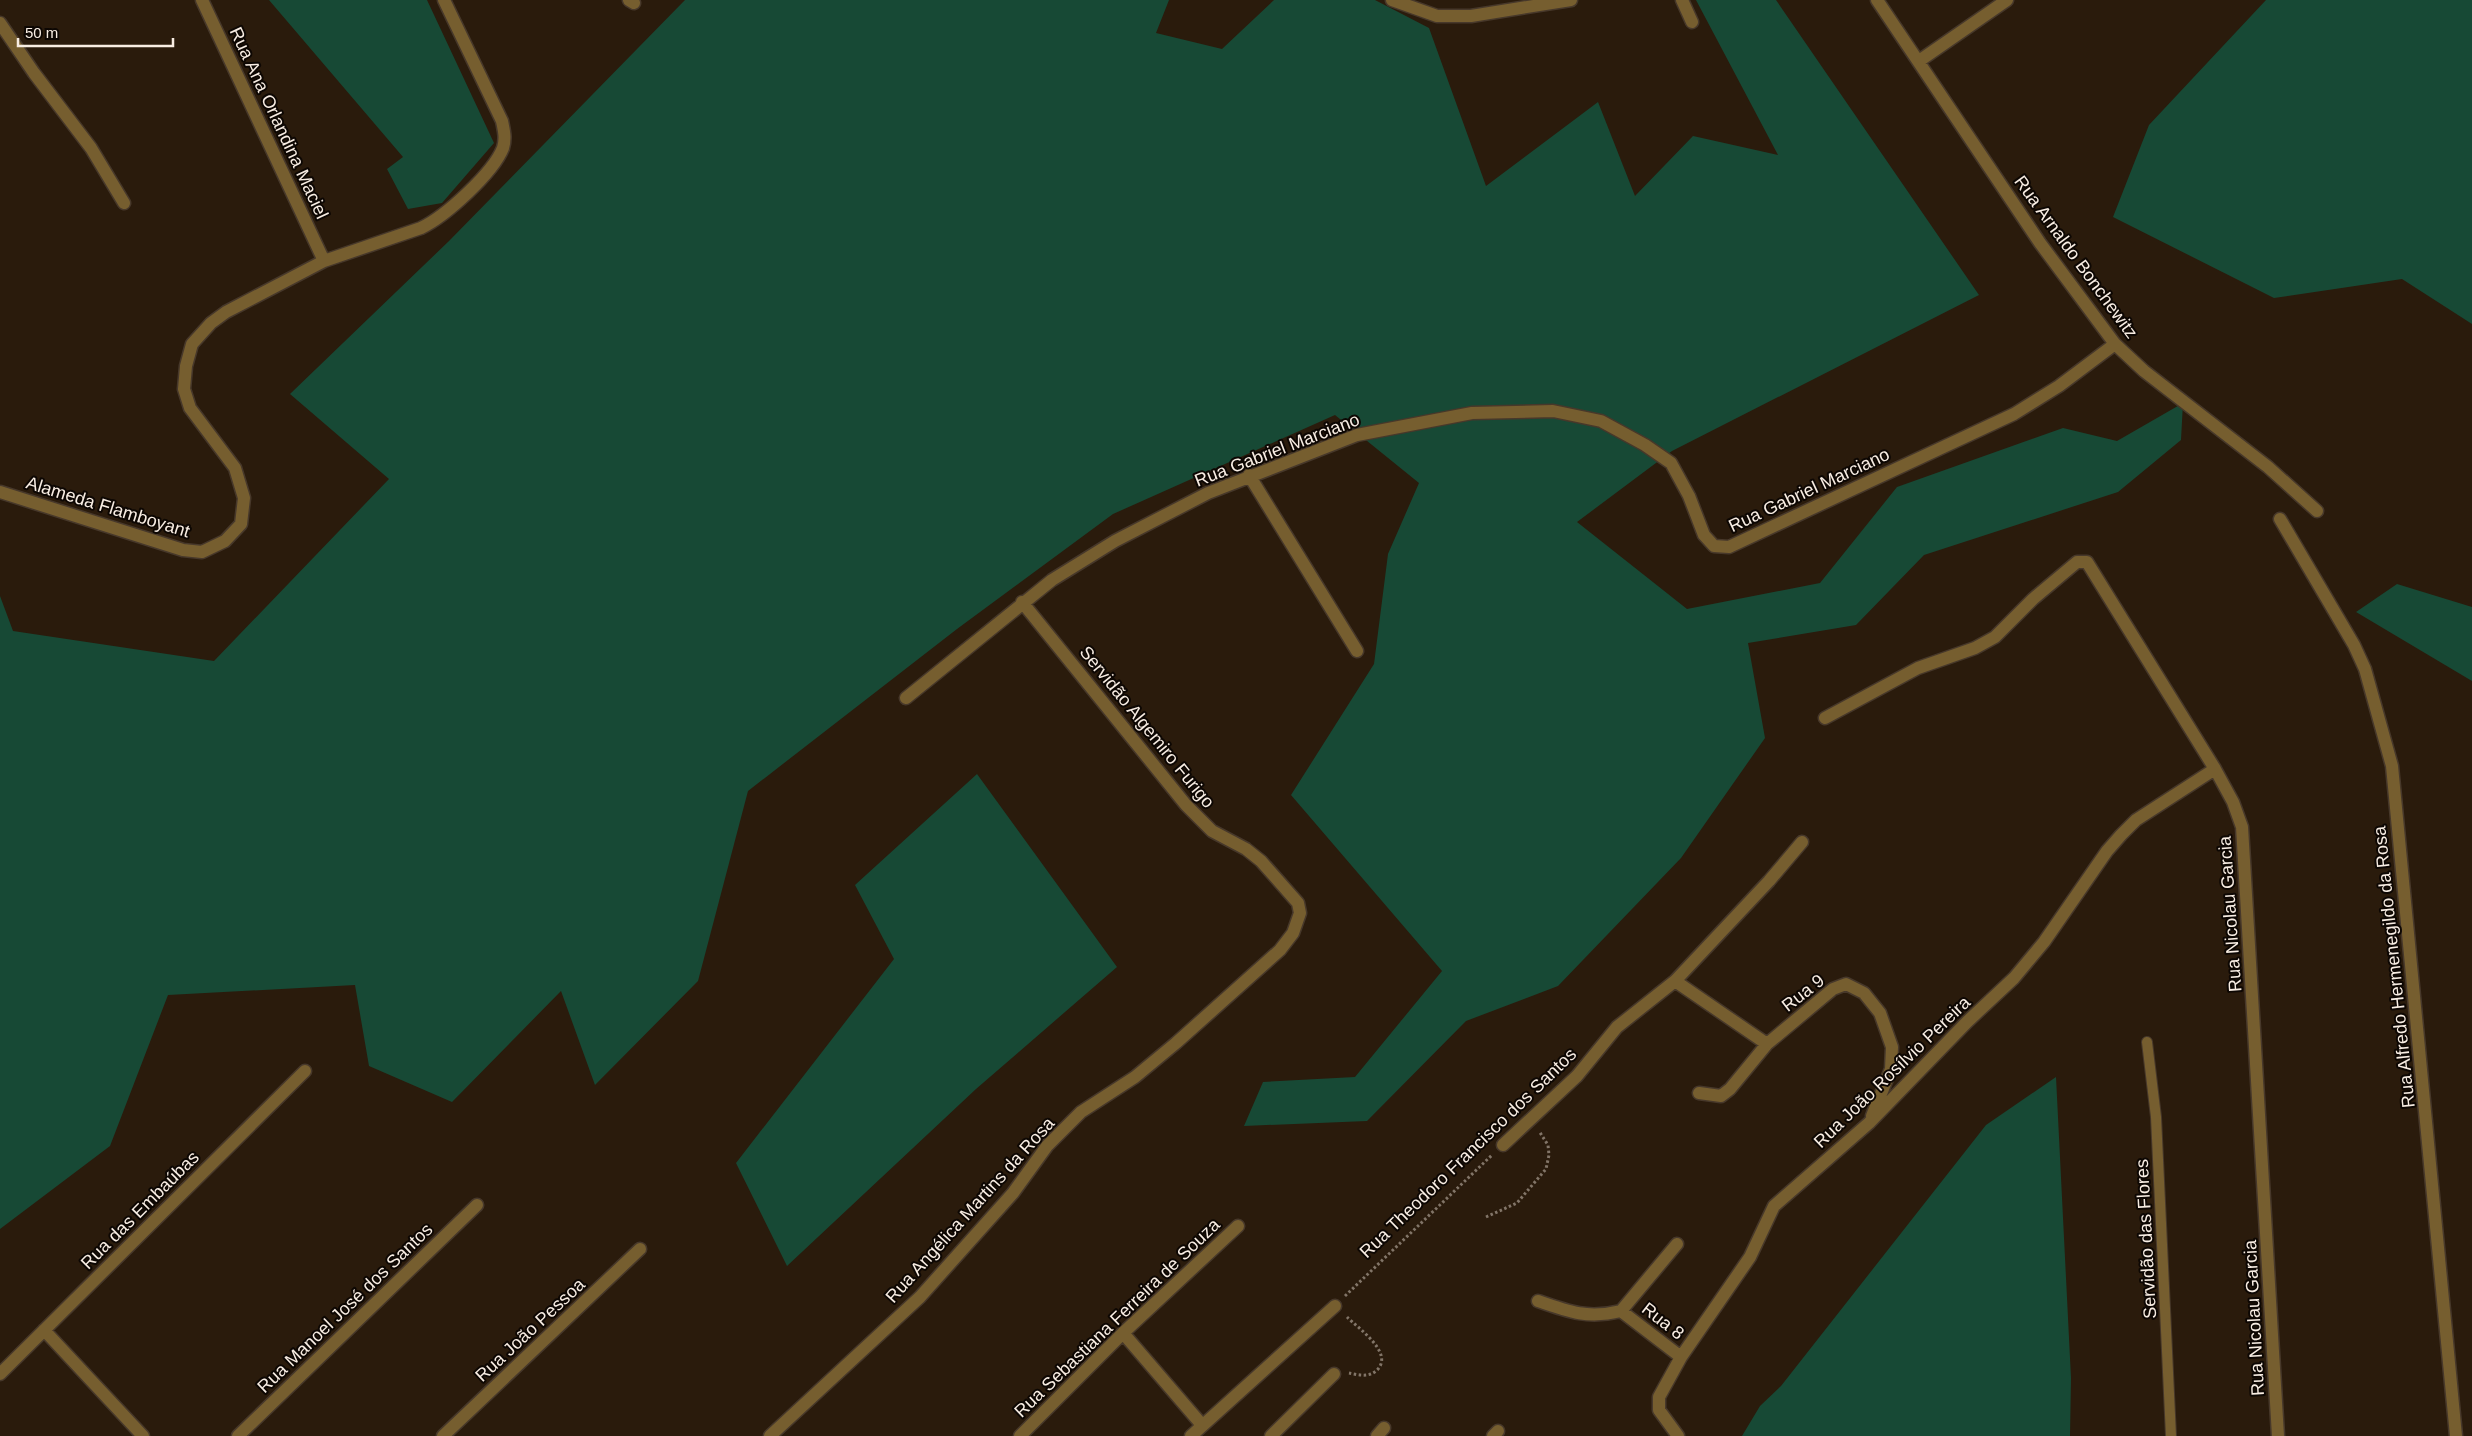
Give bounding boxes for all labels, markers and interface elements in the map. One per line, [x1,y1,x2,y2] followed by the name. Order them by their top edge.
[18,15,172,47] scale bar
[25,24,58,41] text: 50 m
[226,24,332,222] street label: Rua Ana Orlandina Maciel
[2010,172,2142,342] street label: Rua Arnaldo Bonchewitz
[1192,409,1362,491] street label: Rua Gabriel Marciano
[1725,444,1893,536] street label: Rua Gabriel Marciano
[24,473,192,541] street label: Alameda Flamboyant
[1076,642,1218,812] street label: Servidão Algemiro Furigo
[2369,824,2419,1109] street label: Rua Alfredo Hermenegildo da Rosa
[2215,834,2245,993] street label: Rua Nicolau Garcia
[1778,970,1828,1016] street label: Rua 9
[1810,991,1975,1152] street label: Rua João Rosílvio Pereira
[1356,1044,1580,1262] street label: Rua Theodoro Francisco dos Santos
[882,1113,1059,1307] street label: Rua Angélica Martins da Rosa
[77,1147,203,1273] street label: Rua das Embaúbas
[2132,1159,2160,1319] street label: Servidão das Flores
[1010,1214,1224,1421] street label: Rua Sebastiana Ferreira de Souza
[253,1219,437,1397] street label: Rua Manoel José dos Santos
[2240,1239,2268,1396] street label: Rua Nicolau Garcia
[471,1274,590,1386] street label: Rua João Pessoa
[1638,1298,1688,1344] street label: Rua 8

